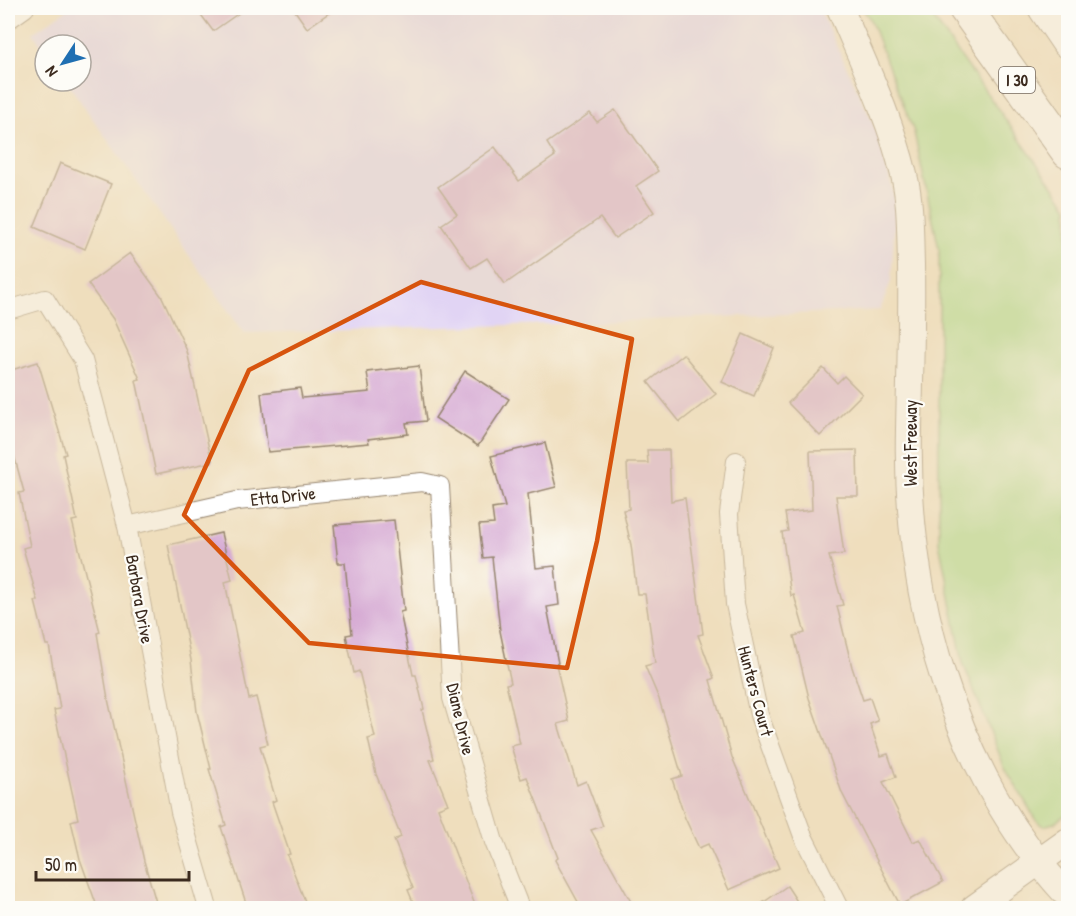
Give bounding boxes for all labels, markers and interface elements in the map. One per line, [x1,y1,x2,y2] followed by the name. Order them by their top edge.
[33,33,93,93] north arrow
[39,62,62,82] text: N
[999,67,1035,93] road number: I 30
[898,399,923,486] street label: West Freeway
[249,480,317,512] street label: Etta Drive
[120,553,160,645] street label: Barbara Drive
[732,643,780,740] street label: Hunters Court
[441,681,481,757] street label: Diane Drive
[36,844,189,882] scale bar
[45,852,77,877] text: 50 m

